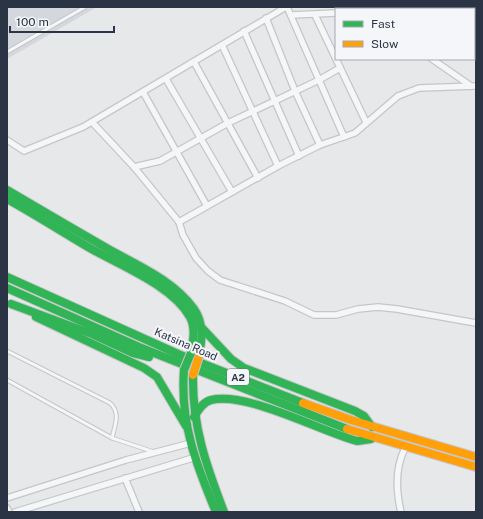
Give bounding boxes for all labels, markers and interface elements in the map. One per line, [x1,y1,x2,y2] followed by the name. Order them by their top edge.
[10,8,114,34] scale bar
[335,8,475,60] legend
[16,15,49,29] text: 100 m
[371,17,396,31] text: Fast
[371,37,399,51] text: Slow
[153,325,219,363] street label: Katsina Road
[227,369,249,385] road number: A2

